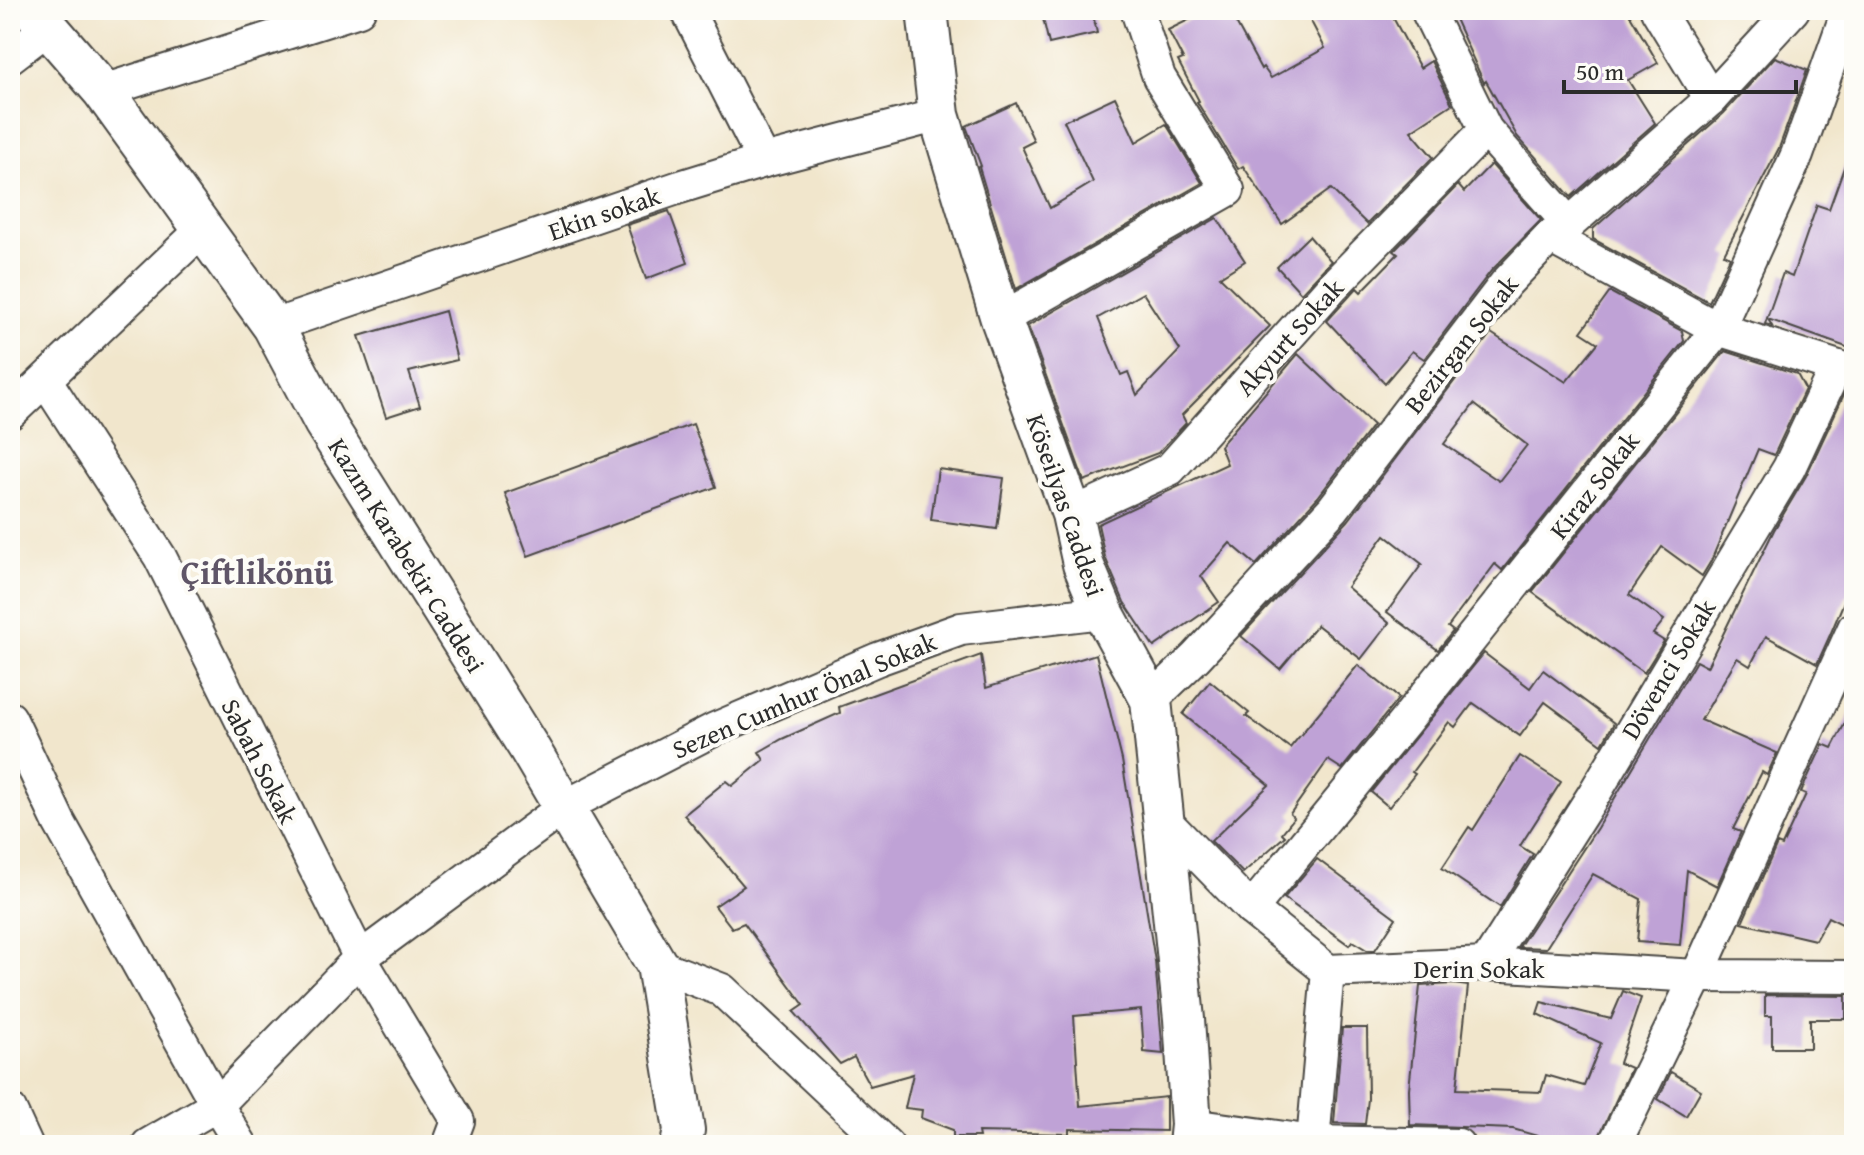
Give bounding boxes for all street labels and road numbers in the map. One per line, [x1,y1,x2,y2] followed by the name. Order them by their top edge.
[543,175,666,250] street label: Ekin sokak
[1394,266,1528,422] street label: Bezirgan Sokak
[1226,269,1353,404] street label: Akyurt Sokak
[1017,409,1115,601] street label: Köseilyas Caddesi
[1539,422,1649,547] street label: Kiraz Sokak
[319,430,495,680] street label: Kazım Karabekir Caddesi
[1611,591,1726,747] street label: Dövenci Sokak
[666,621,943,768] street label: Sezen Cumhur Önal Sokak
[212,692,309,831] street label: Sabah Sokak
[1414,949,1545,988] street label: Derin Sokak

